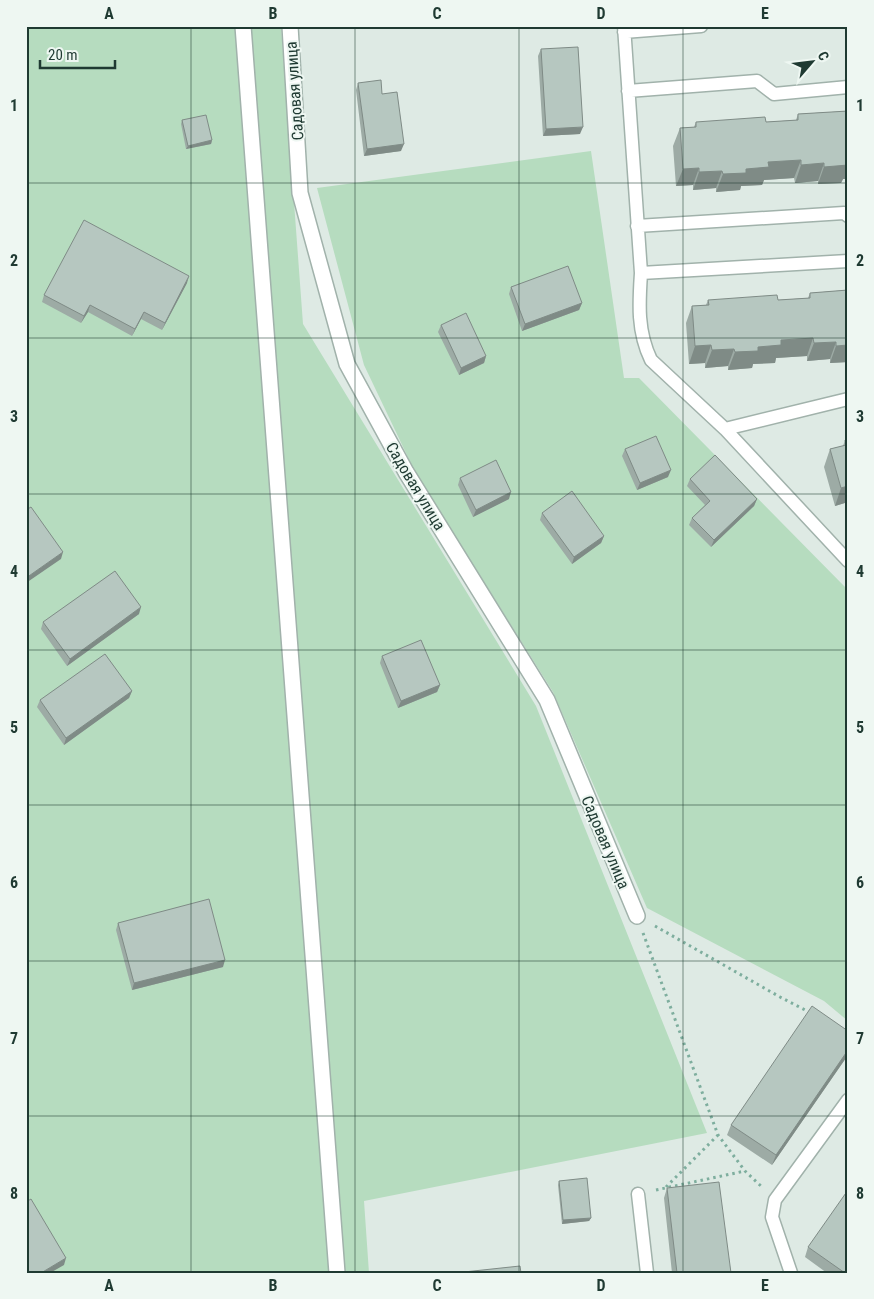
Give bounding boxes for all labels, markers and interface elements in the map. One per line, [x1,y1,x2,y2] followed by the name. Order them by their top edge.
[104,4,114,23] text: A
[269,4,278,23] text: B
[432,4,442,23] text: C
[596,4,606,23] text: D
[761,4,769,23] text: E
[40,38,115,70] scale bar
[786,38,836,88] north arrow
[282,41,307,141] street label: Садовая улица
[48,46,78,64] text: 20 m
[815,49,832,63] text: С
[10,96,18,115] text: 1
[856,96,864,115] text: 1
[10,251,18,270] text: 2
[856,251,864,270] text: 2
[10,407,18,426] text: 3
[856,407,864,426] text: 3
[382,439,449,534] street label: Садовая улица
[10,562,18,581] text: 4
[856,562,864,581] text: 4
[10,718,18,737] text: 5
[856,718,864,737] text: 5
[577,793,634,892] street label: Садовая улица
[10,873,18,892] text: 6
[856,873,864,892] text: 6
[10,1029,18,1048] text: 7
[856,1029,864,1048] text: 7
[10,1184,18,1203] text: 8
[856,1184,864,1203] text: 8
[104,1276,114,1295] text: A
[269,1276,278,1295] text: B
[432,1276,442,1295] text: C
[596,1276,606,1295] text: D
[761,1276,769,1295] text: E

